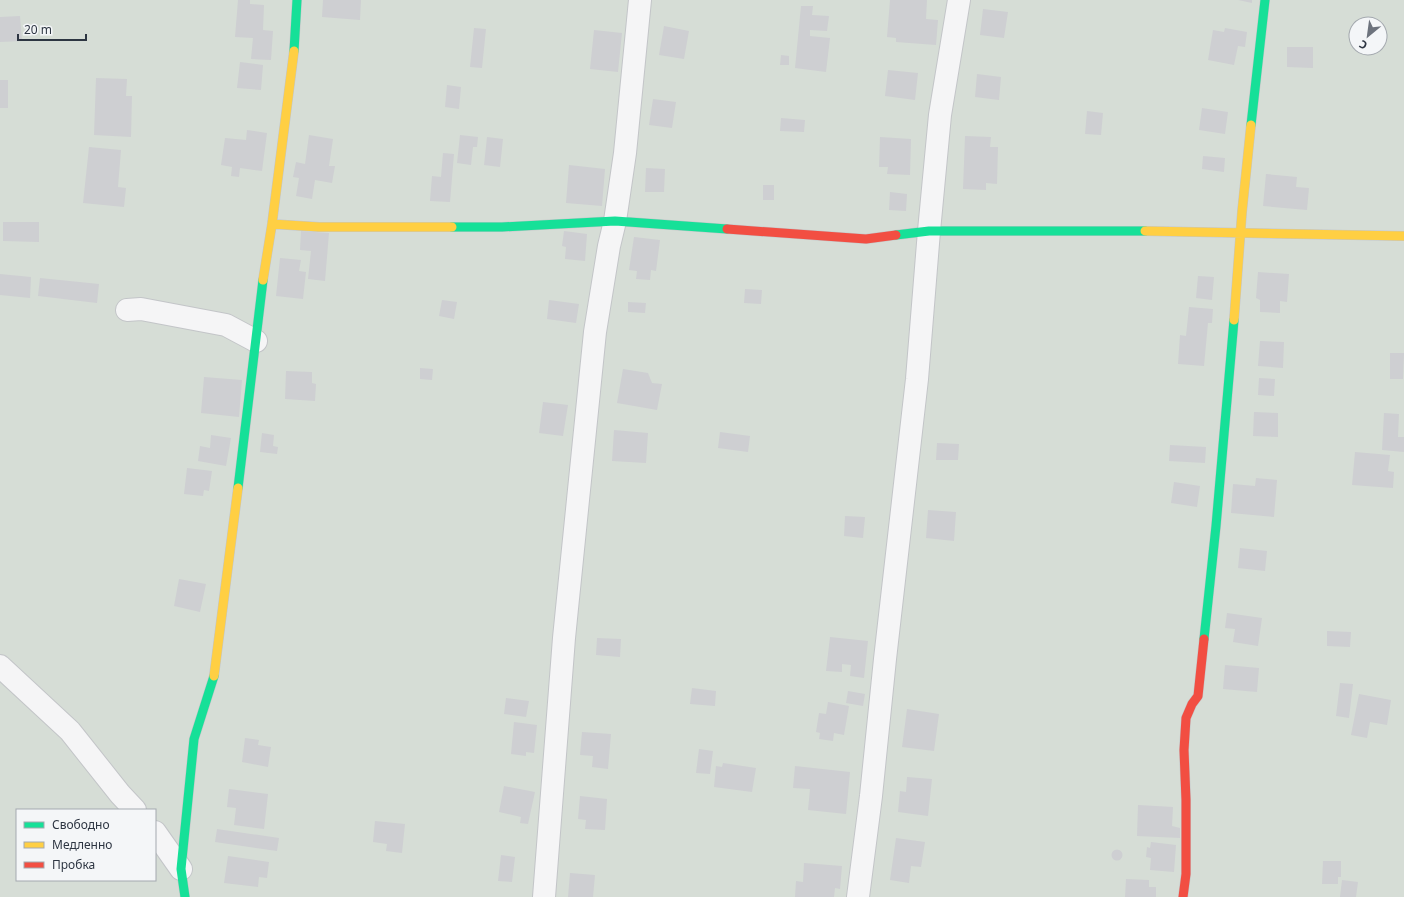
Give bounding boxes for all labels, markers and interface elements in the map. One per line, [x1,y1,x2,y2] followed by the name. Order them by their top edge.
[18,16,86,42] scale bar
[1348,16,1388,56] north arrow
[24,21,52,38] text: 20 m
[1356,37,1370,53] text: С
[16,809,156,881] legend
[52,816,110,833] text: Свободно
[52,836,112,853] text: Медленно
[52,856,95,873] text: Пробка

